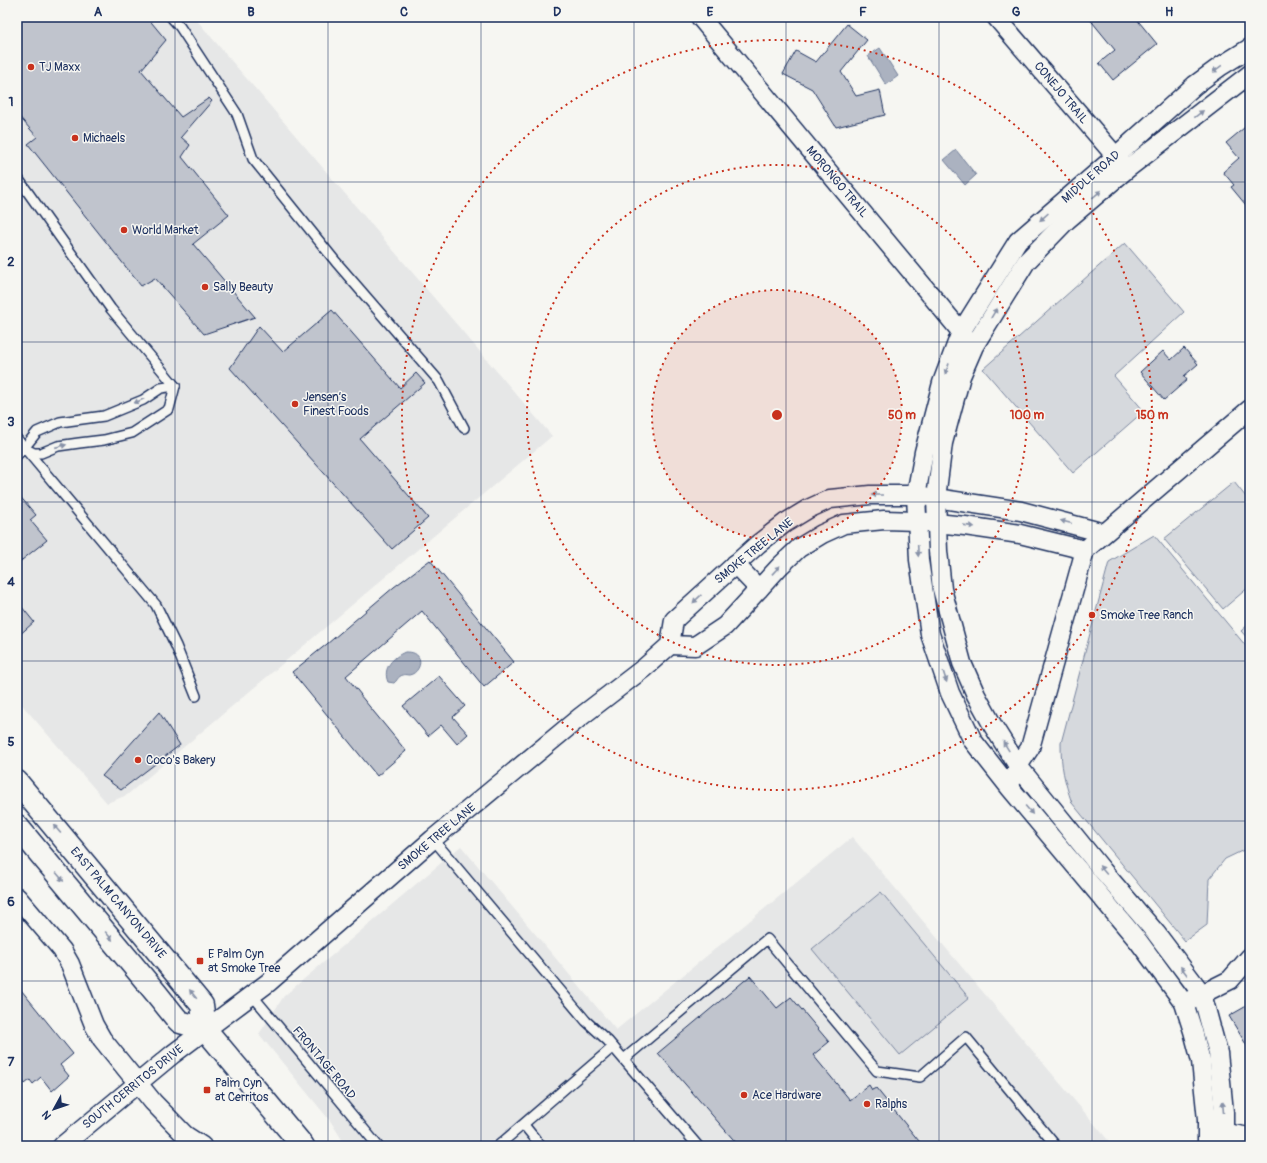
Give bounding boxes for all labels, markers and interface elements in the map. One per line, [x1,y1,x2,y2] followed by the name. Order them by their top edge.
[94,4,103,20] text: A
[247,4,255,20] text: B
[400,4,408,20] text: C
[553,4,561,20] text: D
[707,4,714,20] text: E
[859,4,867,20] text: F
[1012,4,1021,20] text: G
[1165,4,1173,20] text: H
[1031,59,1091,127] street label: CONEJO TRAIL
[39,60,80,75] place label: TJ Maxx
[26,62,36,72] marker: TJ Maxx
[1212,65,1223,73] one-way arrow
[8,94,14,110] text: 1
[1194,109,1205,118] one-way arrow
[83,131,126,146] place label: Michaels
[70,133,80,143] marker: Michaels
[803,143,871,221] street label: MORONGO TRAIL
[1059,147,1124,206] street label: MIDDLE ROAD
[1092,190,1103,199] one-way arrow
[1039,213,1050,222] one-way arrow
[132,223,199,238] place label: World Market
[119,225,129,235] marker: World Market
[7,254,15,270] text: 2
[213,280,273,295] place label: Sally Beauty
[200,282,210,292] marker: Sally Beauty
[991,307,998,319] one-way arrow
[944,363,950,375] one-way arrow
[303,390,369,419] place label: Jensen’s Finest Foods
[134,398,145,404] one-way arrow
[290,399,300,409] marker: Jensen’s Finest Foods
[770,408,784,422] centre of rings
[888,408,916,423] text: 50 m
[1010,408,1045,423] text: 100 m
[1136,408,1169,423] text: 150 m
[7,414,15,430] text: 3
[55,443,67,449] one-way arrow
[870,492,883,498] one-way arrow
[712,515,796,587] street label: SMOKE TREE LANE
[1060,519,1073,525] one-way arrow
[963,523,976,529] one-way arrow
[915,545,922,557] one-way arrow
[772,565,781,575] one-way arrow
[7,574,15,590] text: 4
[692,594,702,603] one-way arrow
[1100,608,1193,623] place label: Smoke Tree Ranch
[1087,610,1097,620] marker: Smoke Tree Ranch
[942,672,948,684] one-way arrow
[7,734,15,750] text: 5
[1002,740,1009,752] one-way arrow
[146,753,215,768] place label: Coco's Bakery
[133,755,143,765] marker: Coco's Bakery
[395,800,479,874] street label: SMOKE TREE LANE
[1024,804,1033,815] one-way arrow
[52,823,61,834] one-way arrow
[67,844,169,962] street label: EAST PALM CANYON DRIVE
[1098,865,1107,876] one-way arrow
[55,872,64,883] one-way arrow
[7,894,15,910] text: 6
[105,931,114,941] one-way arrow
[208,947,281,976] place label: E Palm Cyn at Smoke Tree
[195,956,205,966] marker: E Palm Cyn at Smoke Tree
[1180,966,1189,977] one-way arrow
[189,988,197,999] one-way arrow
[289,1023,359,1103] street label: FRONTAGE ROAD
[80,1042,186,1132] street label: SOUTH CERRITOS DRIVE
[8,1054,15,1070] text: 7
[215,1076,269,1105] place label: Palm Cyn at Cerritos
[202,1085,212,1095] marker: Palm Cyn at Cerritos
[752,1088,821,1103] place label: Ace Hardware
[34,1089,74,1129] north arrow
[739,1090,749,1100] marker: Ace Hardware
[875,1097,908,1112] place label: Ralphs
[862,1099,872,1109] marker: Ralphs
[1220,1101,1227,1113] one-way arrow
[39,1108,54,1122] text: N

